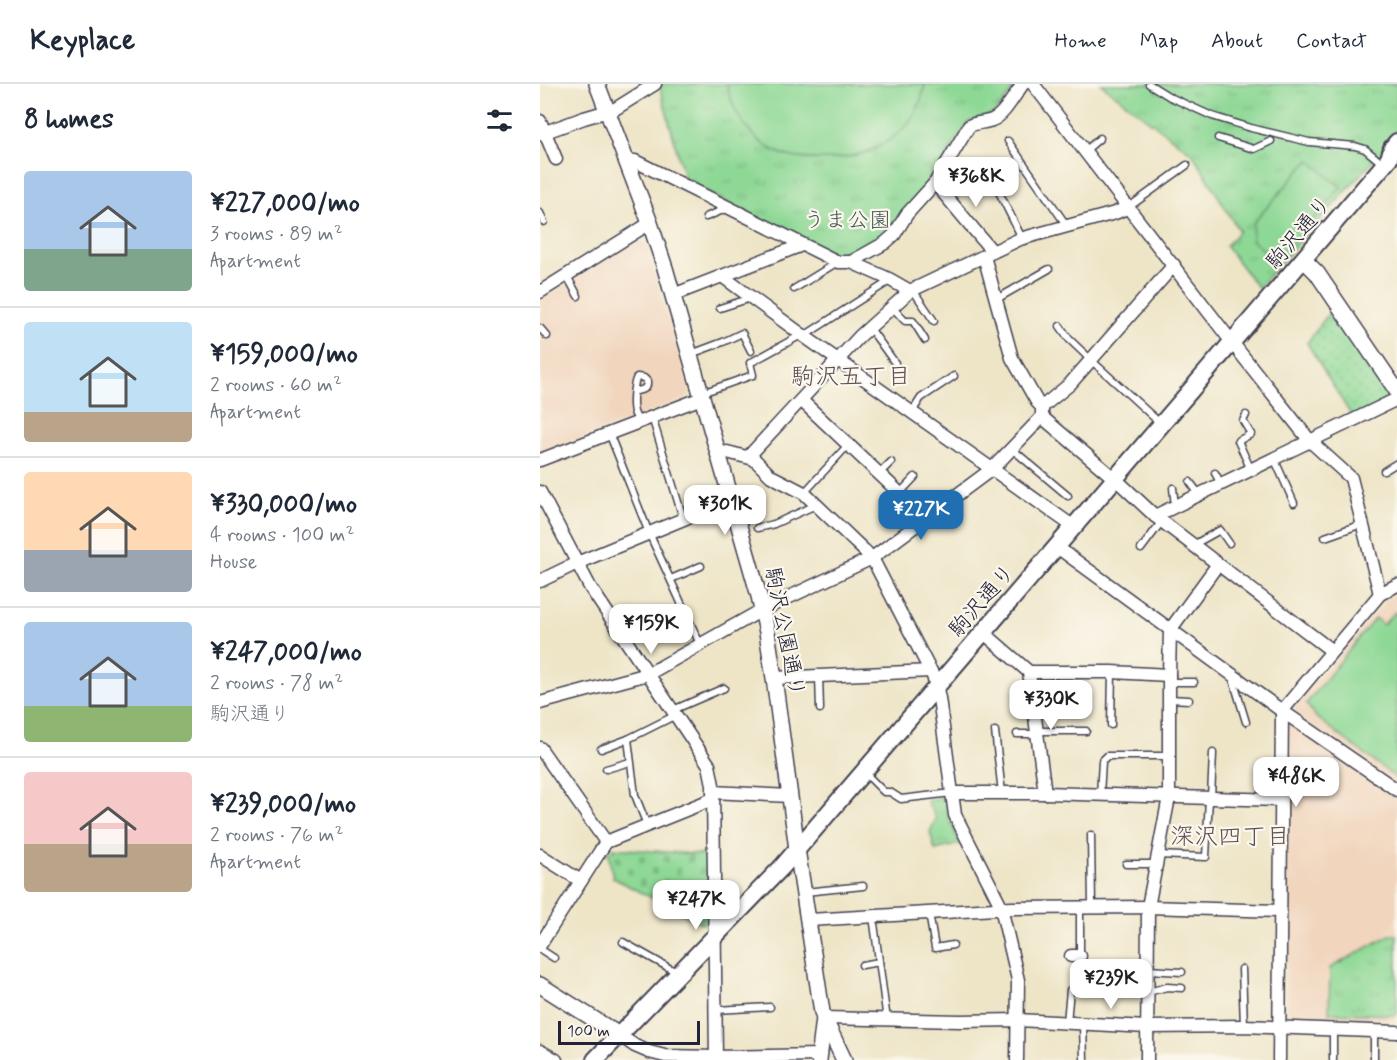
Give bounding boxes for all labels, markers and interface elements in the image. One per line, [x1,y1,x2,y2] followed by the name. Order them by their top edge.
[30,23,135,60] text: Keyplace
[1055,27,1107,55] text: Home
[1140,27,1178,55] text: Map
[1211,27,1263,55] text: About
[1296,27,1367,55] text: Contact
[24,103,114,137] text: 8 homes
[483,104,516,137] icon: filters
[934,157,1018,208] pin: ¥368K
[948,163,1004,190] text: ¥368K
[210,187,360,221] text: ¥227,000/mo
[1261,191,1339,276] street label: 駒沢通り
[72,195,144,267] icon: home
[803,207,891,235] park label: うま公園
[210,221,343,248] text: 3 rooms · 89 m²
[210,248,301,275] text: Apartment
[210,338,358,372] text: ¥159,000/mo
[72,346,144,418] icon: home
[791,362,911,393] district label: 駒沢五丁目
[210,372,342,399] text: 2 rooms · 60 m²
[210,399,301,426] text: Apartment
[683,485,767,536] pin: ¥301K
[210,488,357,522] text: ¥330,000/mo
[879,490,963,541] pin: ¥227K
[698,491,752,518] text: ¥301K
[72,496,144,568] icon: home
[892,496,950,523] text: ¥227K
[210,522,354,549] text: 4 rooms · 100 m²
[210,549,257,576] text: House
[943,559,1022,644] street label: 駒沢通り
[758,565,810,700] street label: 駒沢公園通り
[609,604,693,655] pin: ¥159K
[623,610,679,637] text: ¥159K
[210,636,362,670] text: ¥247,000/mo
[72,646,144,718] icon: home
[210,670,343,697] text: 2 rooms · 78 m²
[1009,680,1093,731] pin: ¥330K
[1023,686,1079,713] text: ¥330K
[210,701,290,728] text: 駒沢通り
[1254,757,1338,808] pin: ¥486K
[1267,763,1325,790] text: ¥486K
[210,788,356,822] text: ¥239,000/mo
[72,796,144,868] icon: home
[210,822,343,849] text: 2 rooms · 76 m²
[1170,822,1290,853] district label: 深沢四丁目
[210,849,301,876] text: Apartment
[654,880,738,931] pin: ¥247K
[667,886,725,913] text: ¥247K
[1069,959,1153,1010] pin: ¥239K
[1084,965,1138,992] text: ¥239K
[558,1018,700,1046] scale bar
[567,1021,610,1042] text: 100 m

